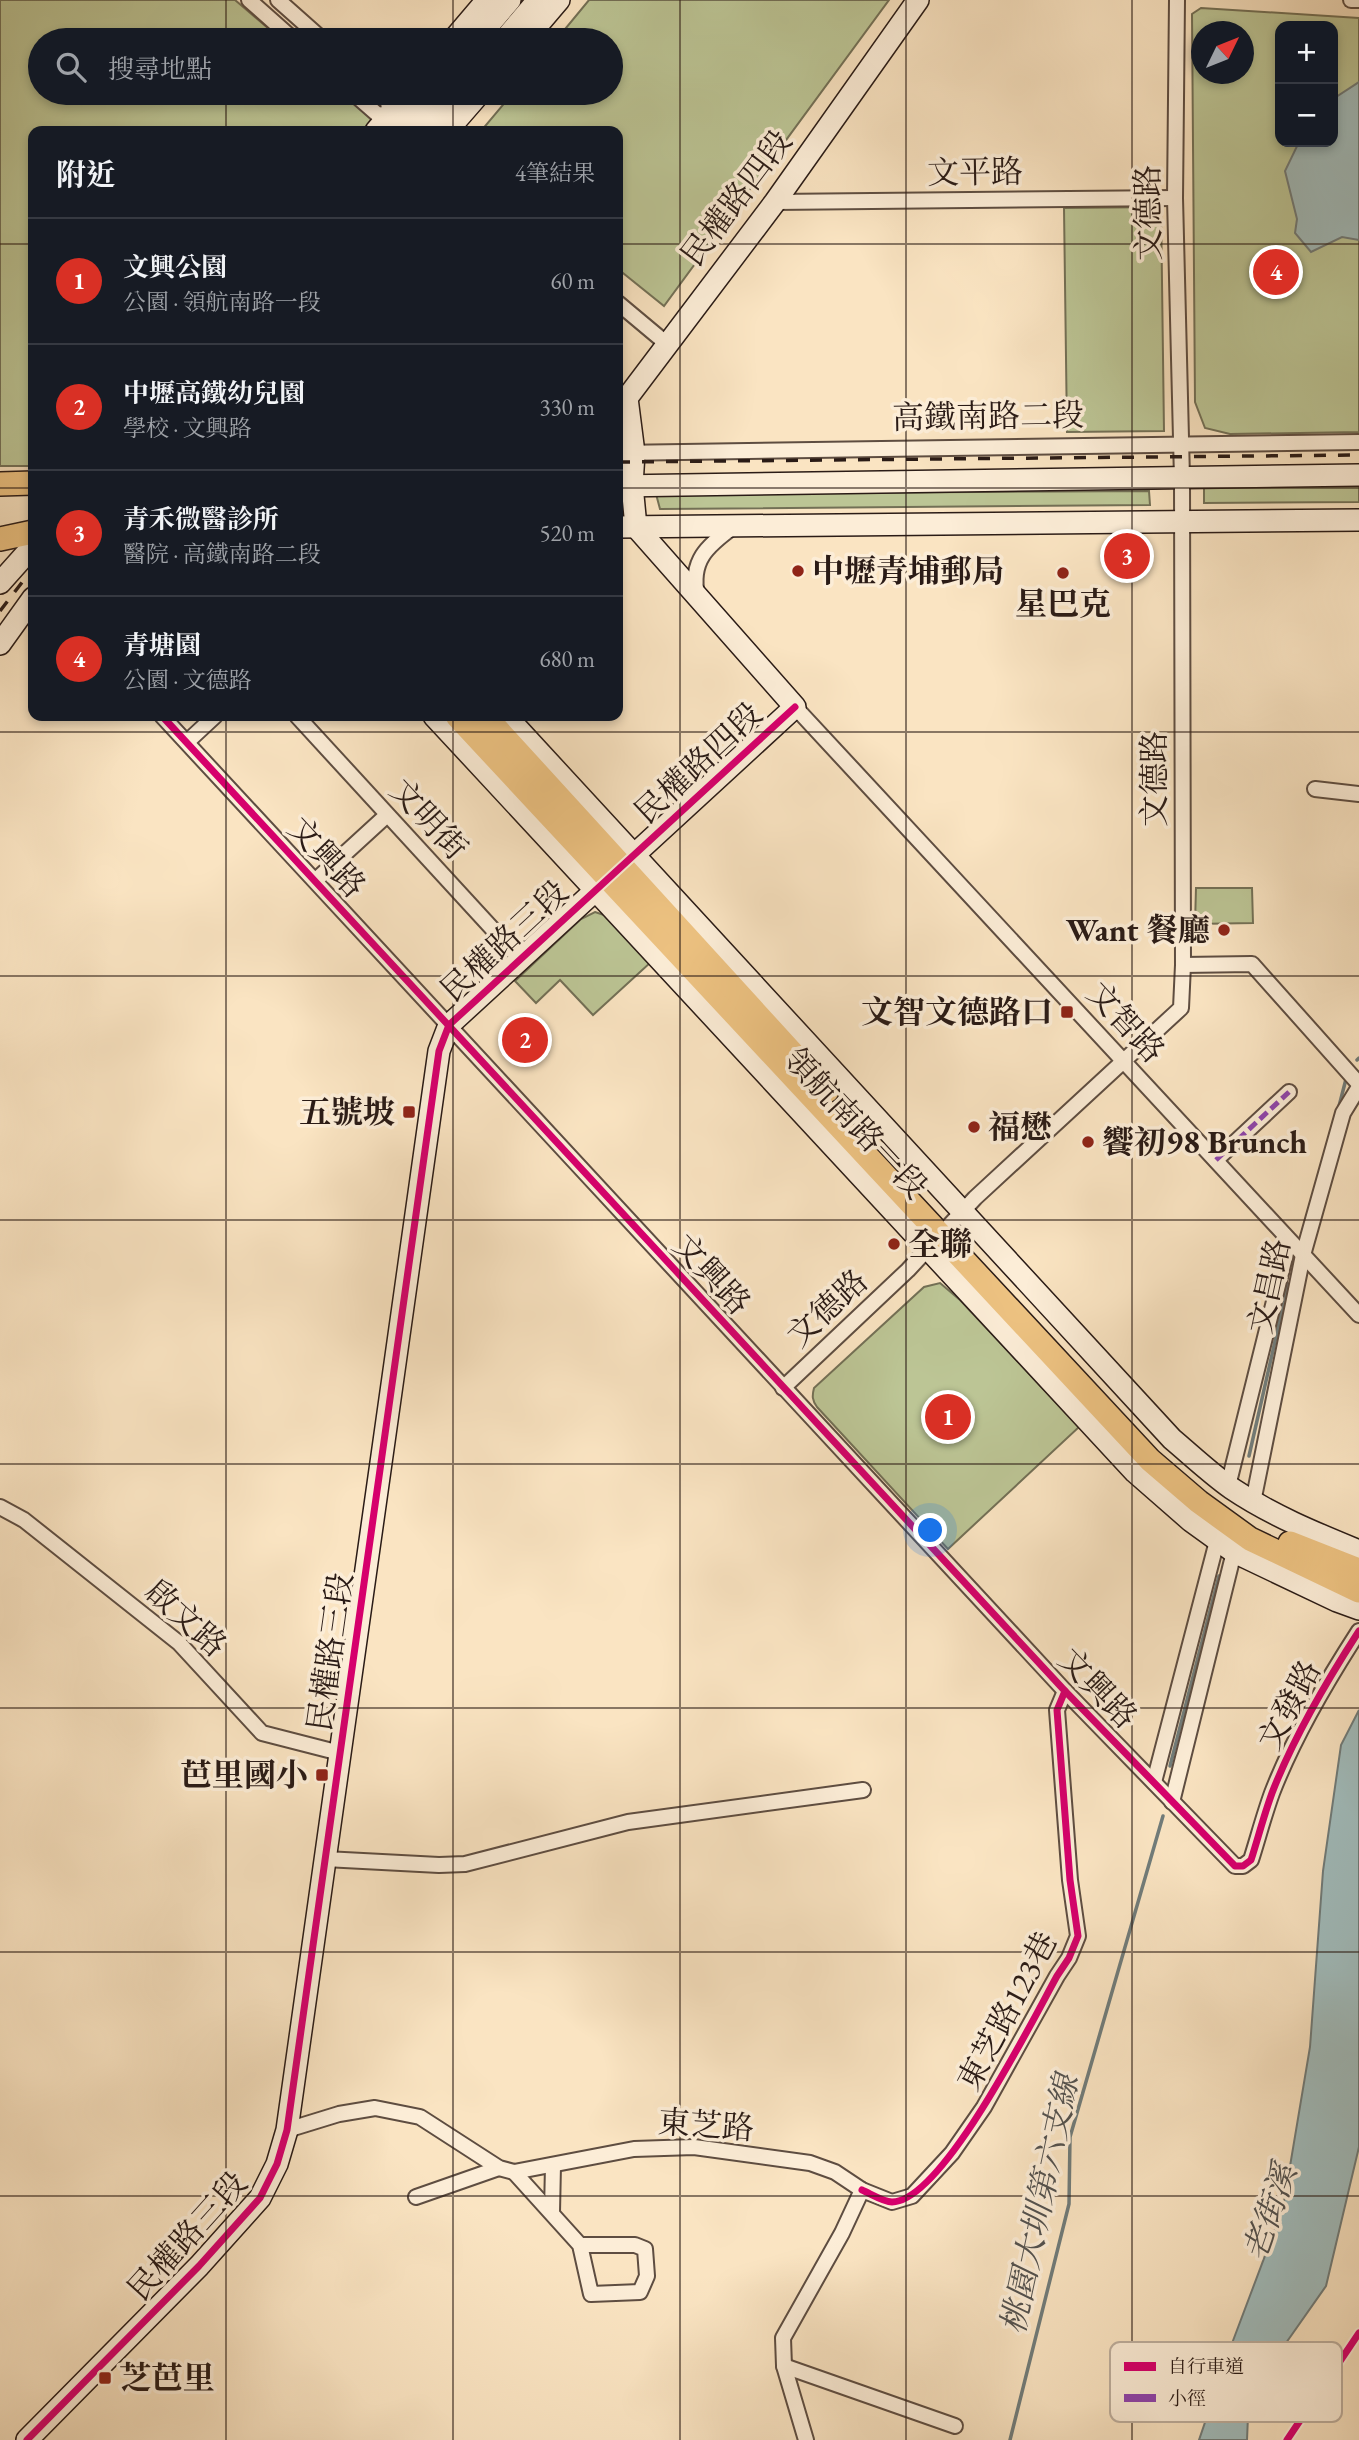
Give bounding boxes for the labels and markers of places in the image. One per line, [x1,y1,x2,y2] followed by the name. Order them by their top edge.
[1253,246,1299,298] pin: 4
[1104,530,1150,582] pin: 3
[812,550,1004,592] place label: 中壢青埔郵局
[790,563,806,579] marker: 中壢青埔郵局
[1055,565,1071,581] marker: 星巴克
[1015,583,1111,625] place label: 星巴克
[1066,909,1210,951] place label: Want 餐廳
[1216,922,1232,938] marker: Want 餐廳
[861,991,1053,1033] place label: 文智文德路口
[1059,1004,1075,1020] marker: 文智文德路口
[502,1014,548,1066] pin: 2
[299,1091,395,1133] place label: 五號坡
[401,1104,417,1120] marker: 五號坡
[988,1106,1052,1148] place label: 福懋
[966,1119,982,1135] marker: 福懋
[1102,1121,1307,1163] place label: 饗初98 Brunch
[1080,1134,1096,1150] marker: 饗初98 Brunch
[908,1223,972,1265] place label: 全聯
[886,1236,902,1252] marker: 全聯
[925,1391,971,1443] pin: 1
[180,1754,308,1796] place label: 芭里國小
[314,1767,330,1783] marker: 芭里國小
[119,2357,215,2399] place label: 芝芭里
[97,2370,113,2386] marker: 芝芭里

